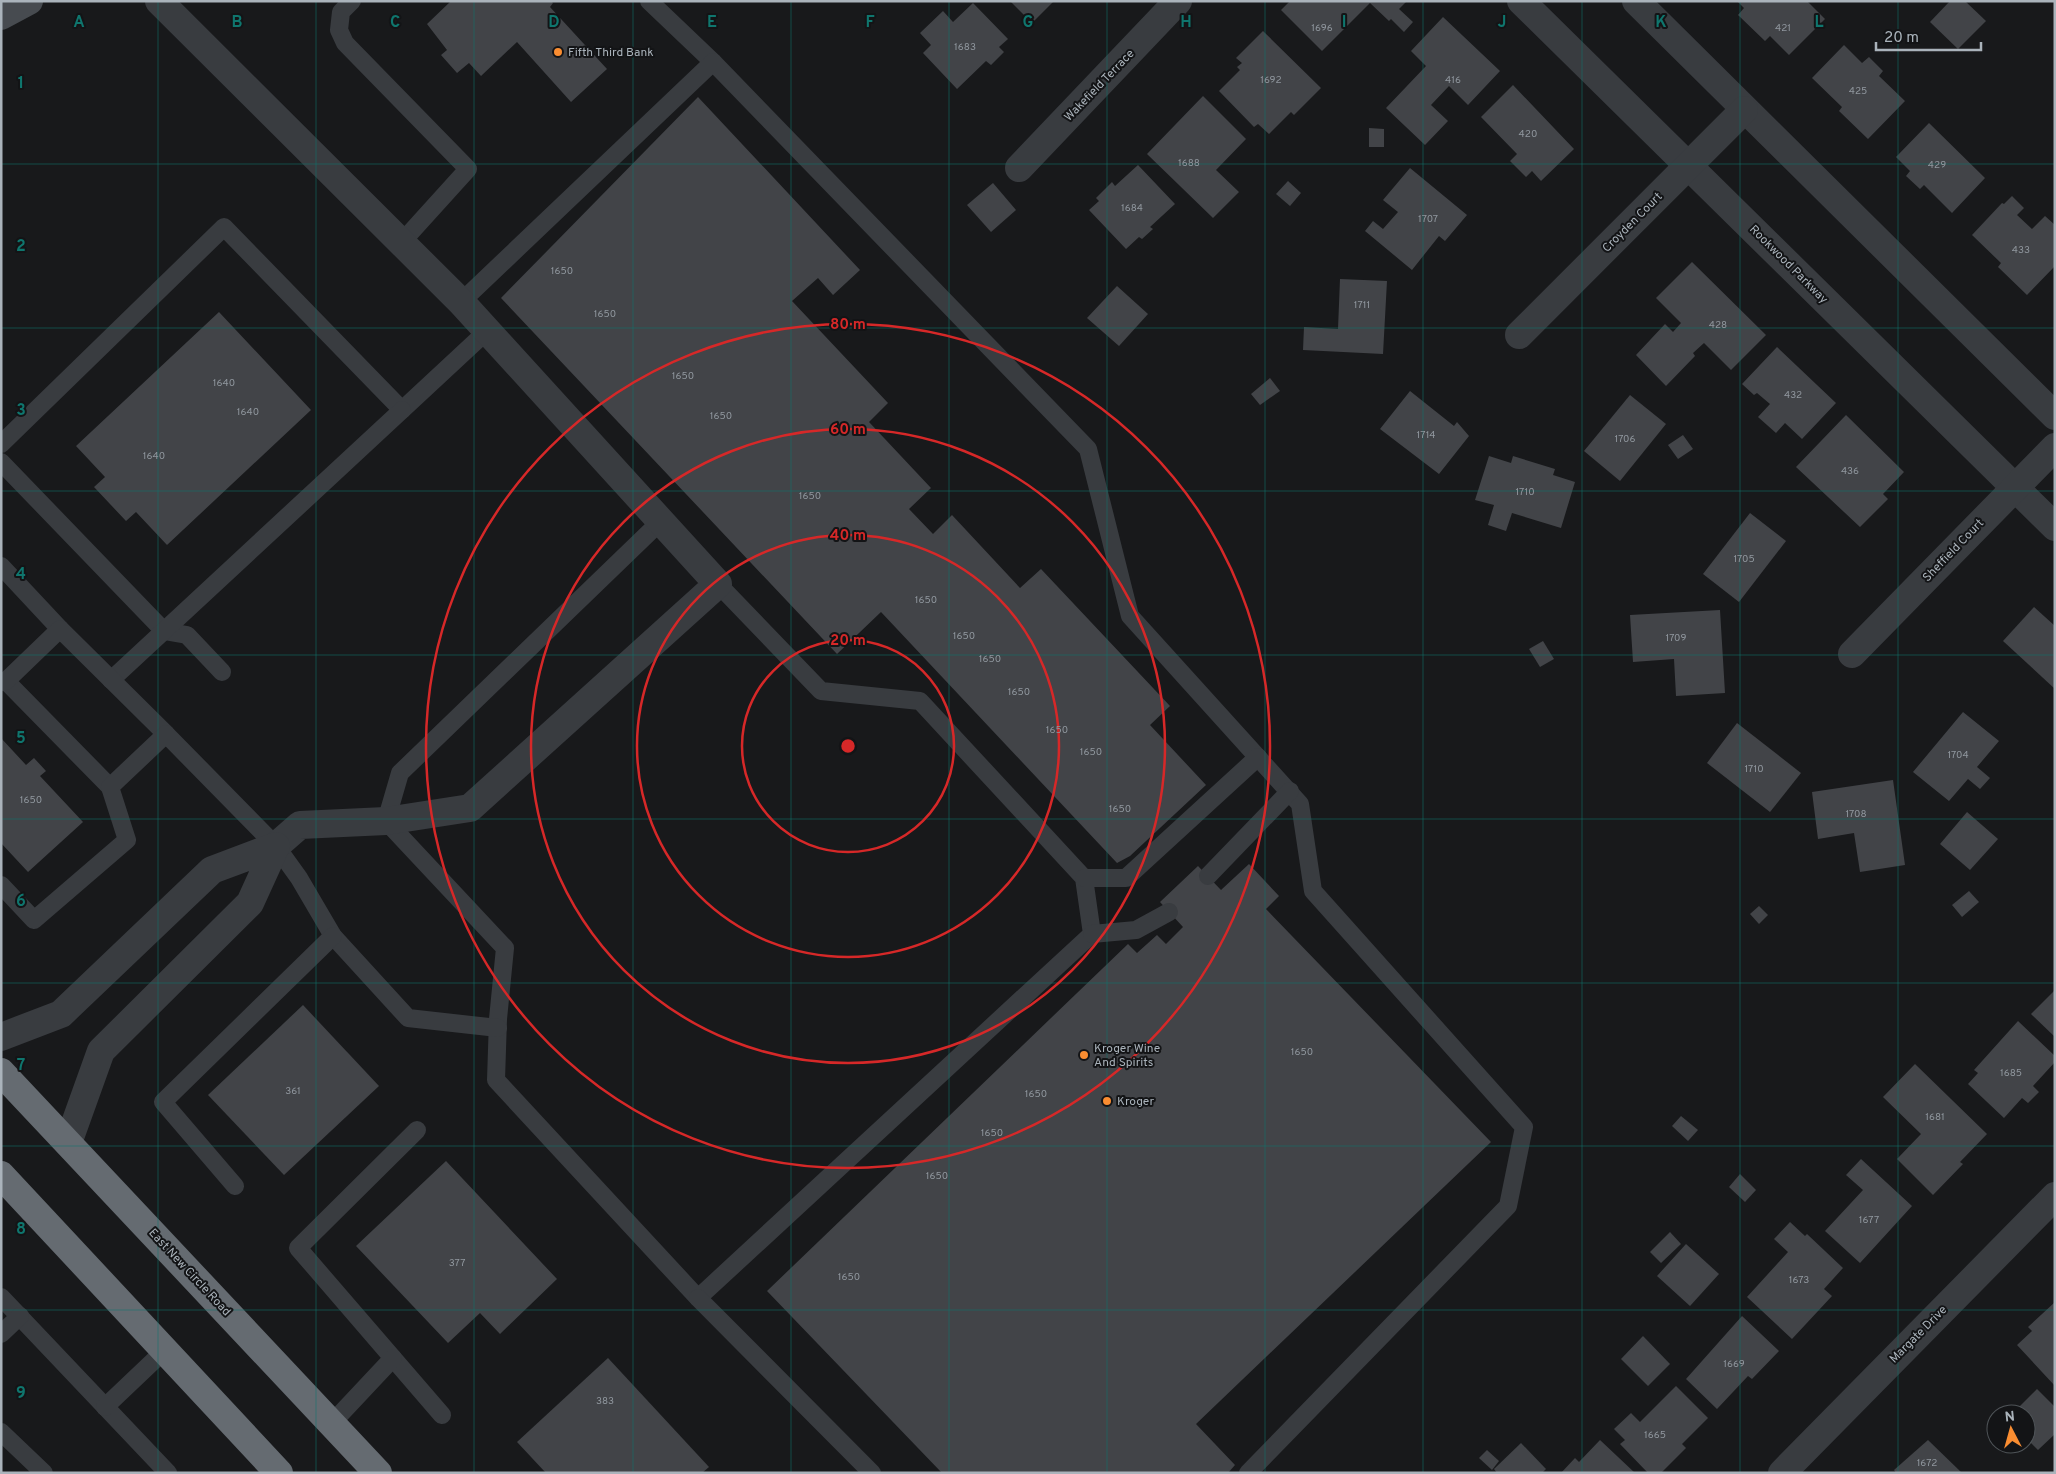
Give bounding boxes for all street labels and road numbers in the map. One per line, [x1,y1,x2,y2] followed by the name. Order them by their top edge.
[1061,46,1138,125] street label: Wakefield Terrace
[1599,189,1666,256] street label: Croyden Court
[1746,222,1831,307] street label: Rookwood Parkway
[1920,516,1988,586] street label: Sheffield Court
[145,1226,234,1320] street label: East New Circle Road
[1886,1302,1951,1367] street label: Margate Drive

